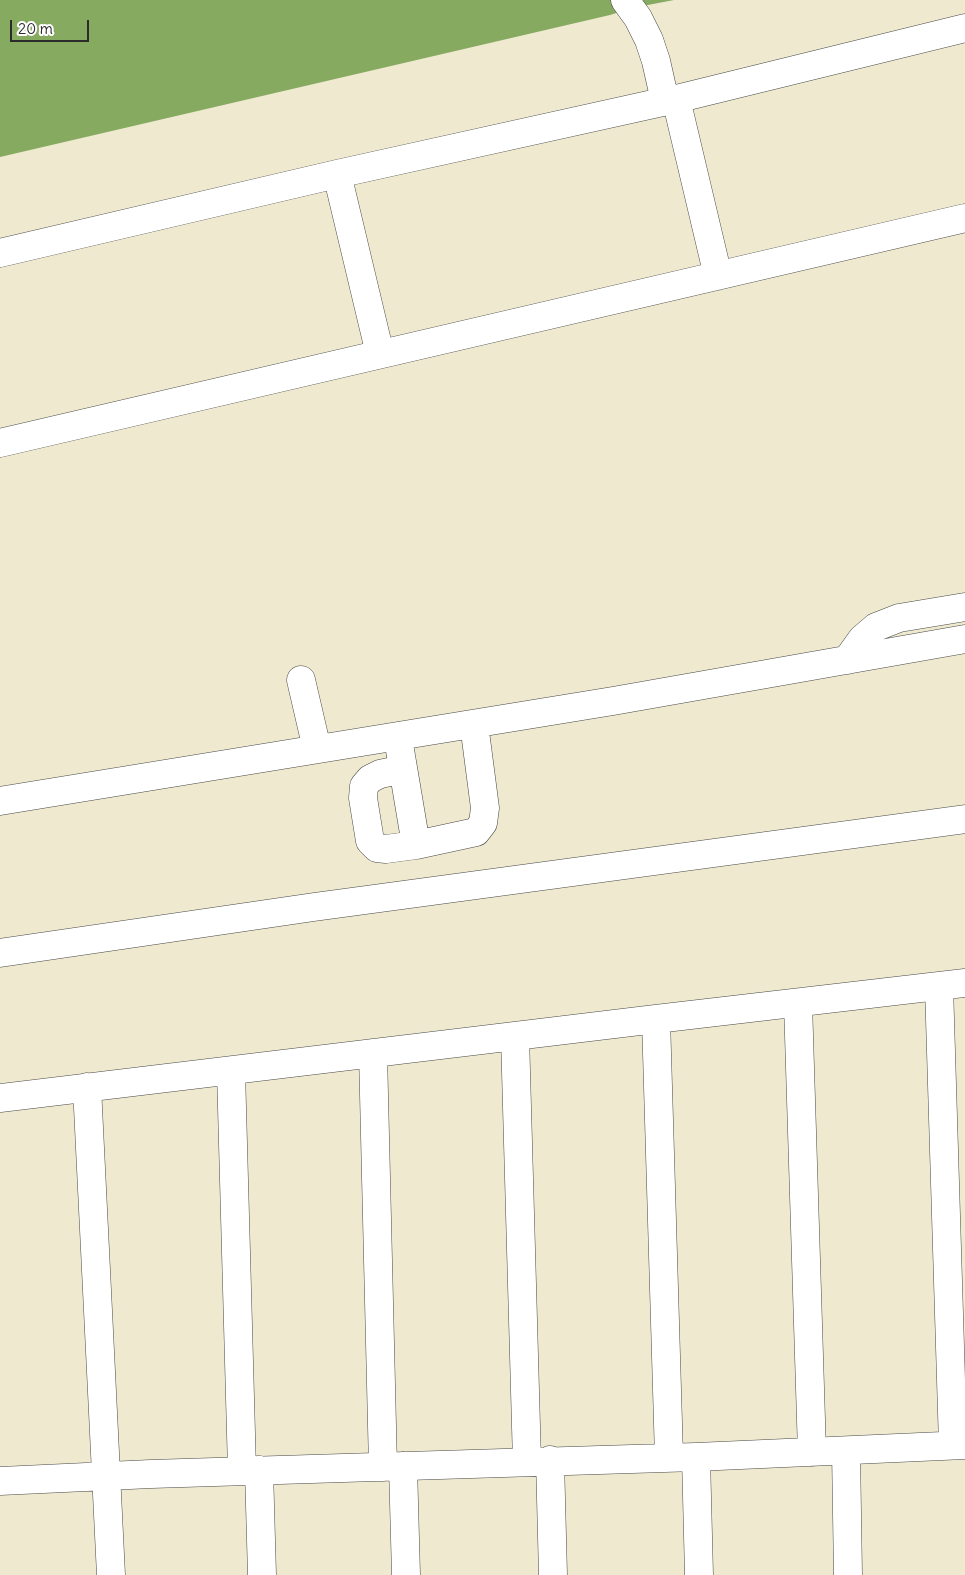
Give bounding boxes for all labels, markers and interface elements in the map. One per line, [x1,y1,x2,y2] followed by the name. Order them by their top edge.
[12,10,91,42] scale bar
[18,19,53,38] text: 20 m

